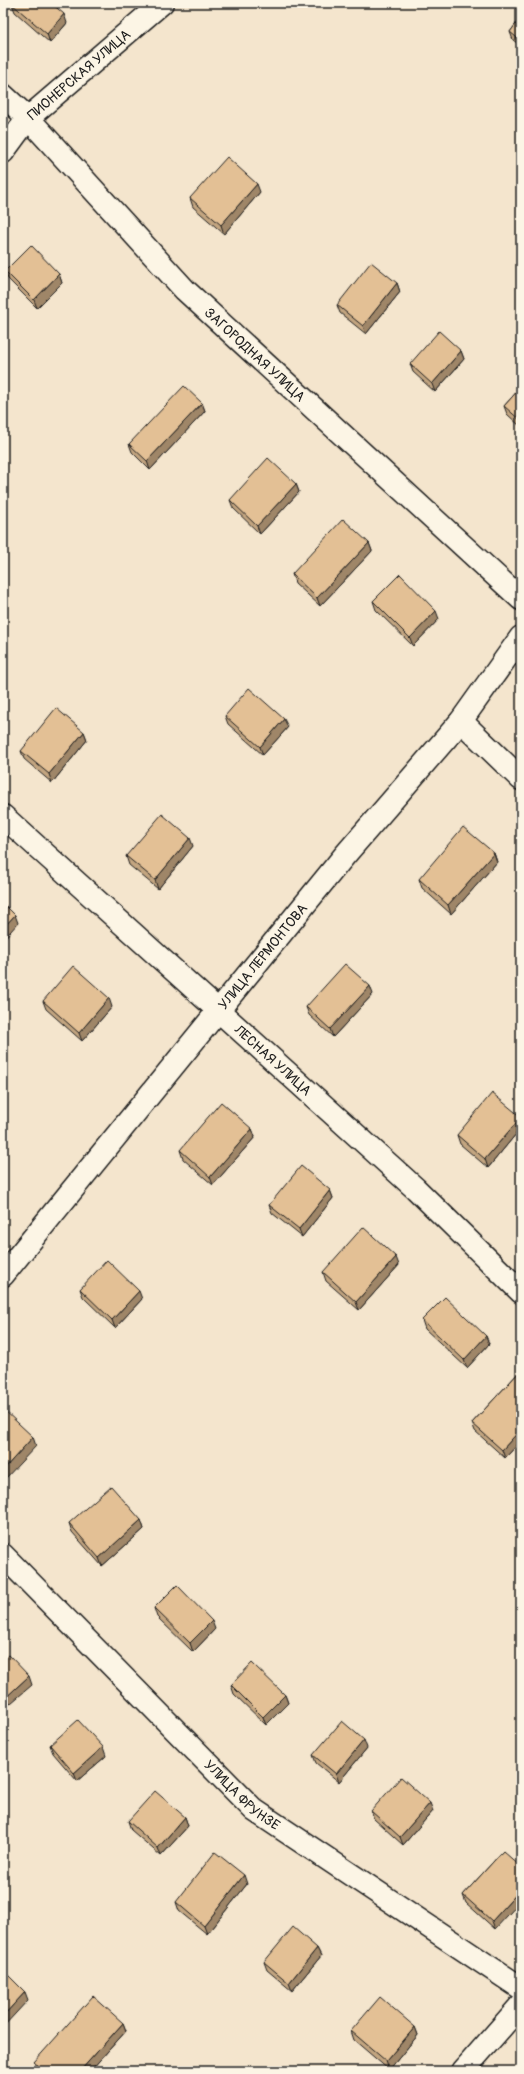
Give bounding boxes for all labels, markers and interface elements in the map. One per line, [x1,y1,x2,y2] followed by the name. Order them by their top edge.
[24,26,134,124] street label: ПИОНЕРСКАЯ УЛИЦА
[201,304,309,405] street label: ЗАГОРОДНАЯ УЛИЦА
[215,900,311,1013] street label: УЛИЦА ЛЕРМОНТОВА
[230,1021,315,1099] street label: ЛЕСНАЯ УЛИЦА
[200,1757,283,1834] street label: УЛИЦА ФРУНЗЕ

